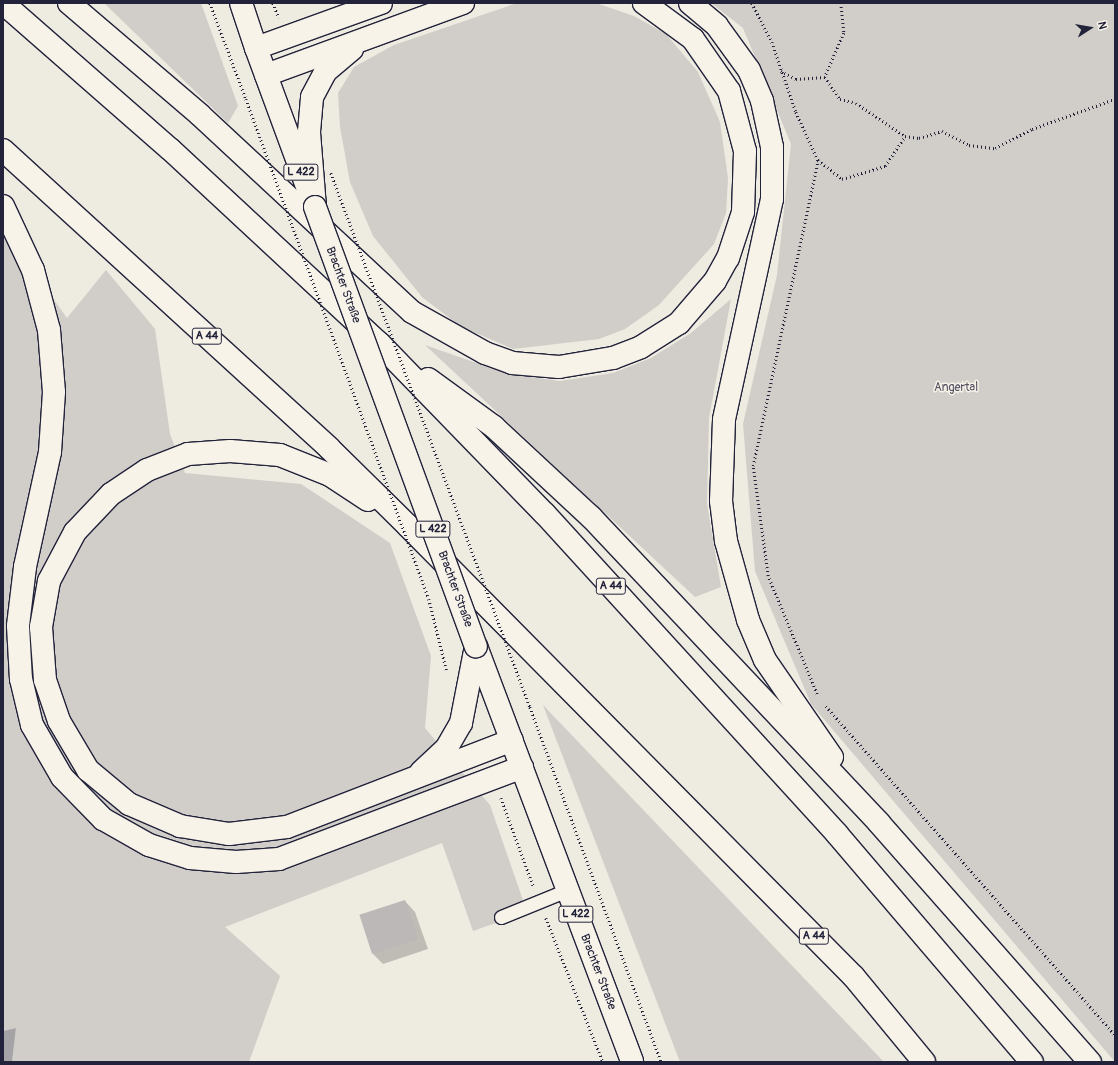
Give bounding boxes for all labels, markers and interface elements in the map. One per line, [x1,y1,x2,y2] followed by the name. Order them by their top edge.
[1070,8,1110,48] north arrow
[1095,20,1109,30] text: N
[283,163,319,181] road number: L 422
[323,245,363,325] street label: Brachter Straße
[191,327,223,345] road number: A 44
[934,381,978,395] park label: Angertal
[415,520,451,538] road number: L 422
[435,549,475,629] street label: Brachter Straße
[595,577,627,595] road number: A 44
[558,905,594,923] road number: L 422
[798,927,830,945] road number: A 44
[577,932,619,1012] street label: Brachter Straße

